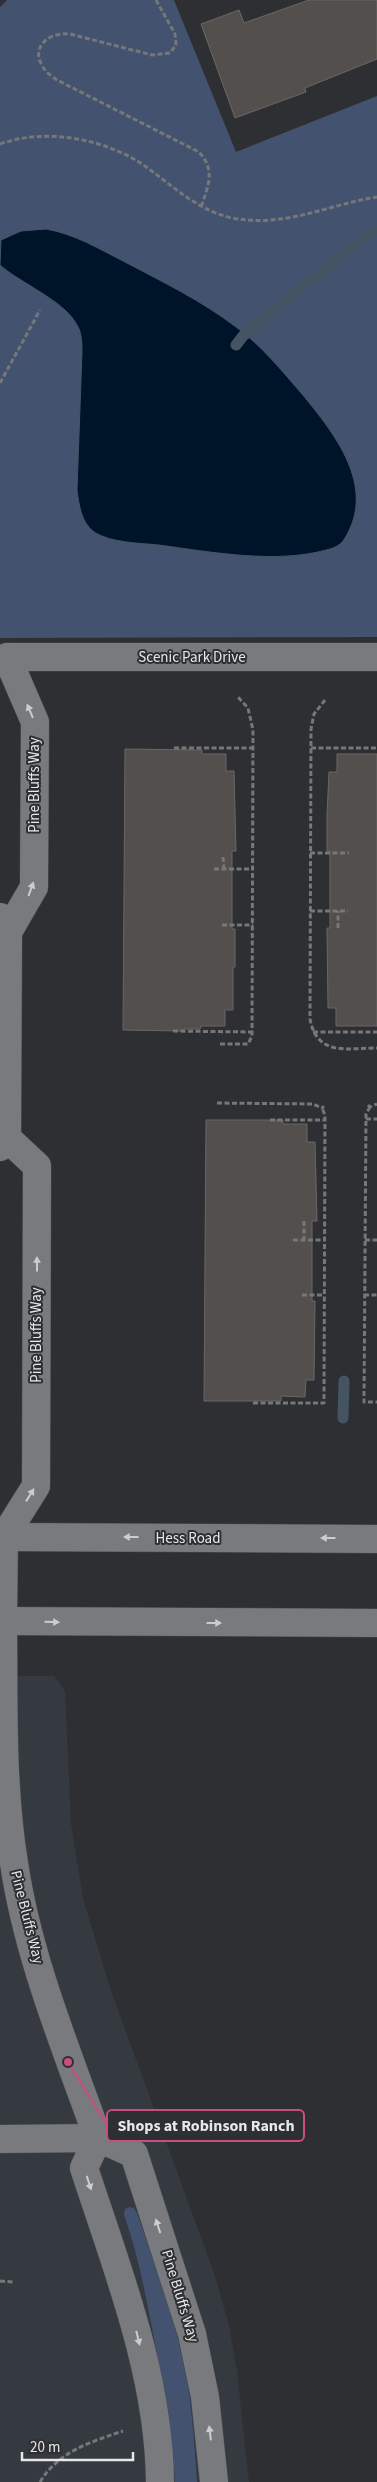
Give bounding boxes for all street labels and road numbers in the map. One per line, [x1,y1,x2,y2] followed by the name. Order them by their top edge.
[138,647,246,668] street label: Scenic Park Drive
[24,737,45,833] street label: Pine Bluffs Way
[26,1287,47,1383] street label: Pine Bluffs Way
[156,1528,220,1549] street label: Hess Road
[5,1868,49,1966] street label: Pine Bluffs Way
[156,2247,204,2345] street label: Pine Bluffs Way

